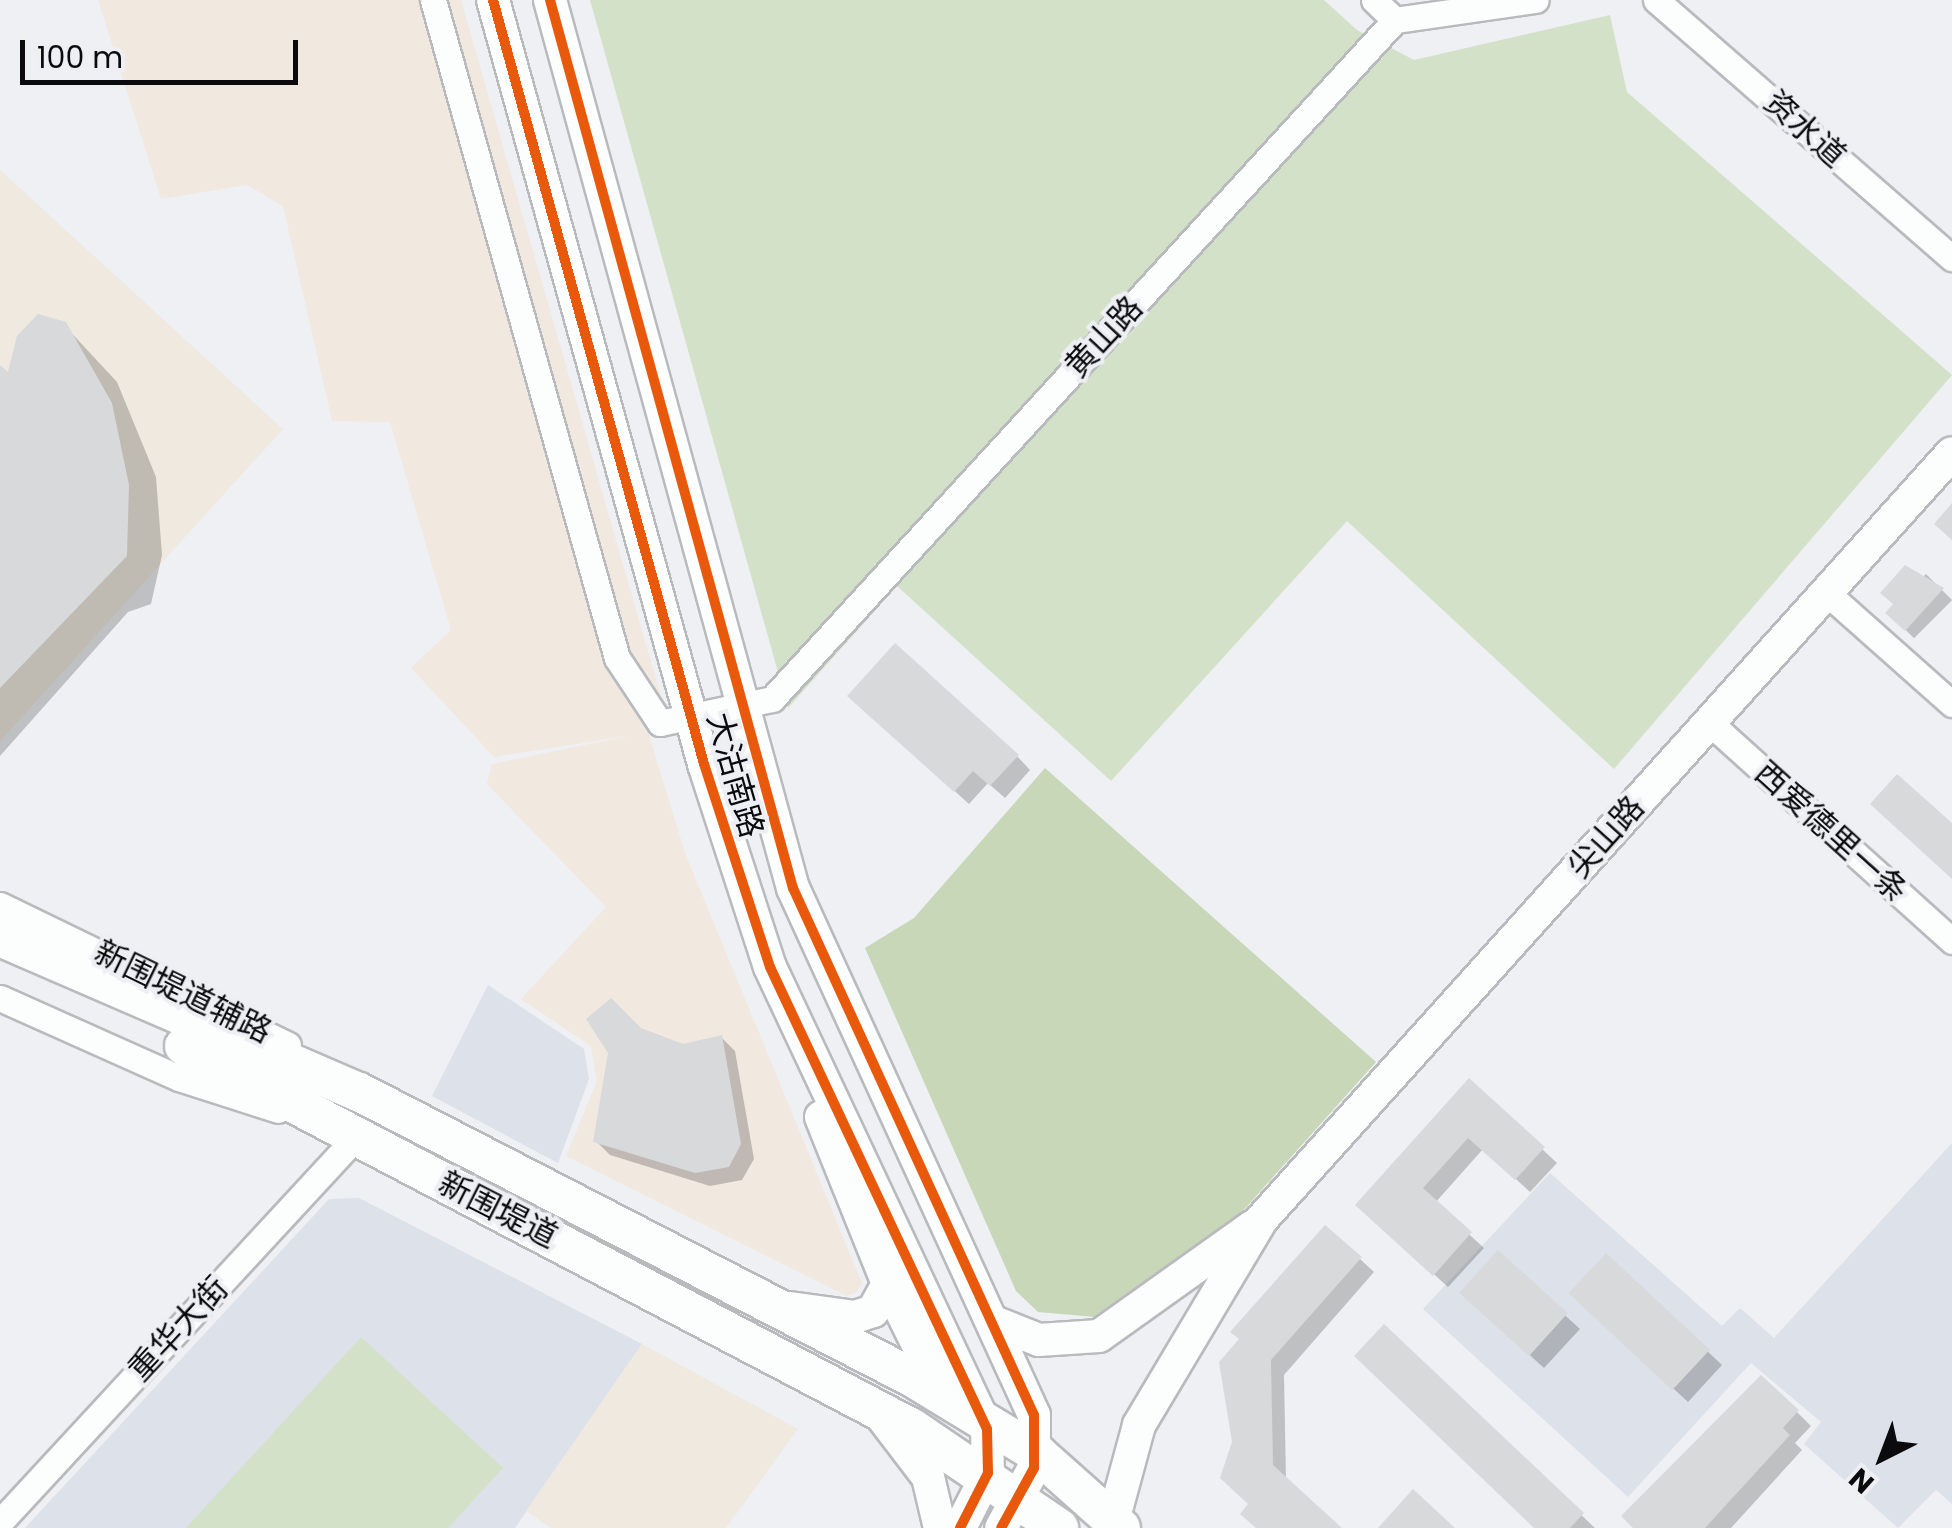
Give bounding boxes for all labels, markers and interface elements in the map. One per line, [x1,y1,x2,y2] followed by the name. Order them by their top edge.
[25,20,302,82] scale bar
[37,36,123,79] text: 100 m
[1756,83,1854,175] street label: 资水道
[1057,289,1151,385] street label: 黄山路
[699,708,771,842] street label: 大沽南路
[1747,753,1915,911] street label: 西爱德里一条
[1560,788,1652,886] street label: 尖山路
[88,933,278,1051] street label: 新围堤道辅路
[432,1164,564,1256] street label: 新围堤道
[120,1269,236,1389] street label: 重华大街
[1832,1408,1932,1508] north arrow
[1841,1459,1882,1502] text: N

